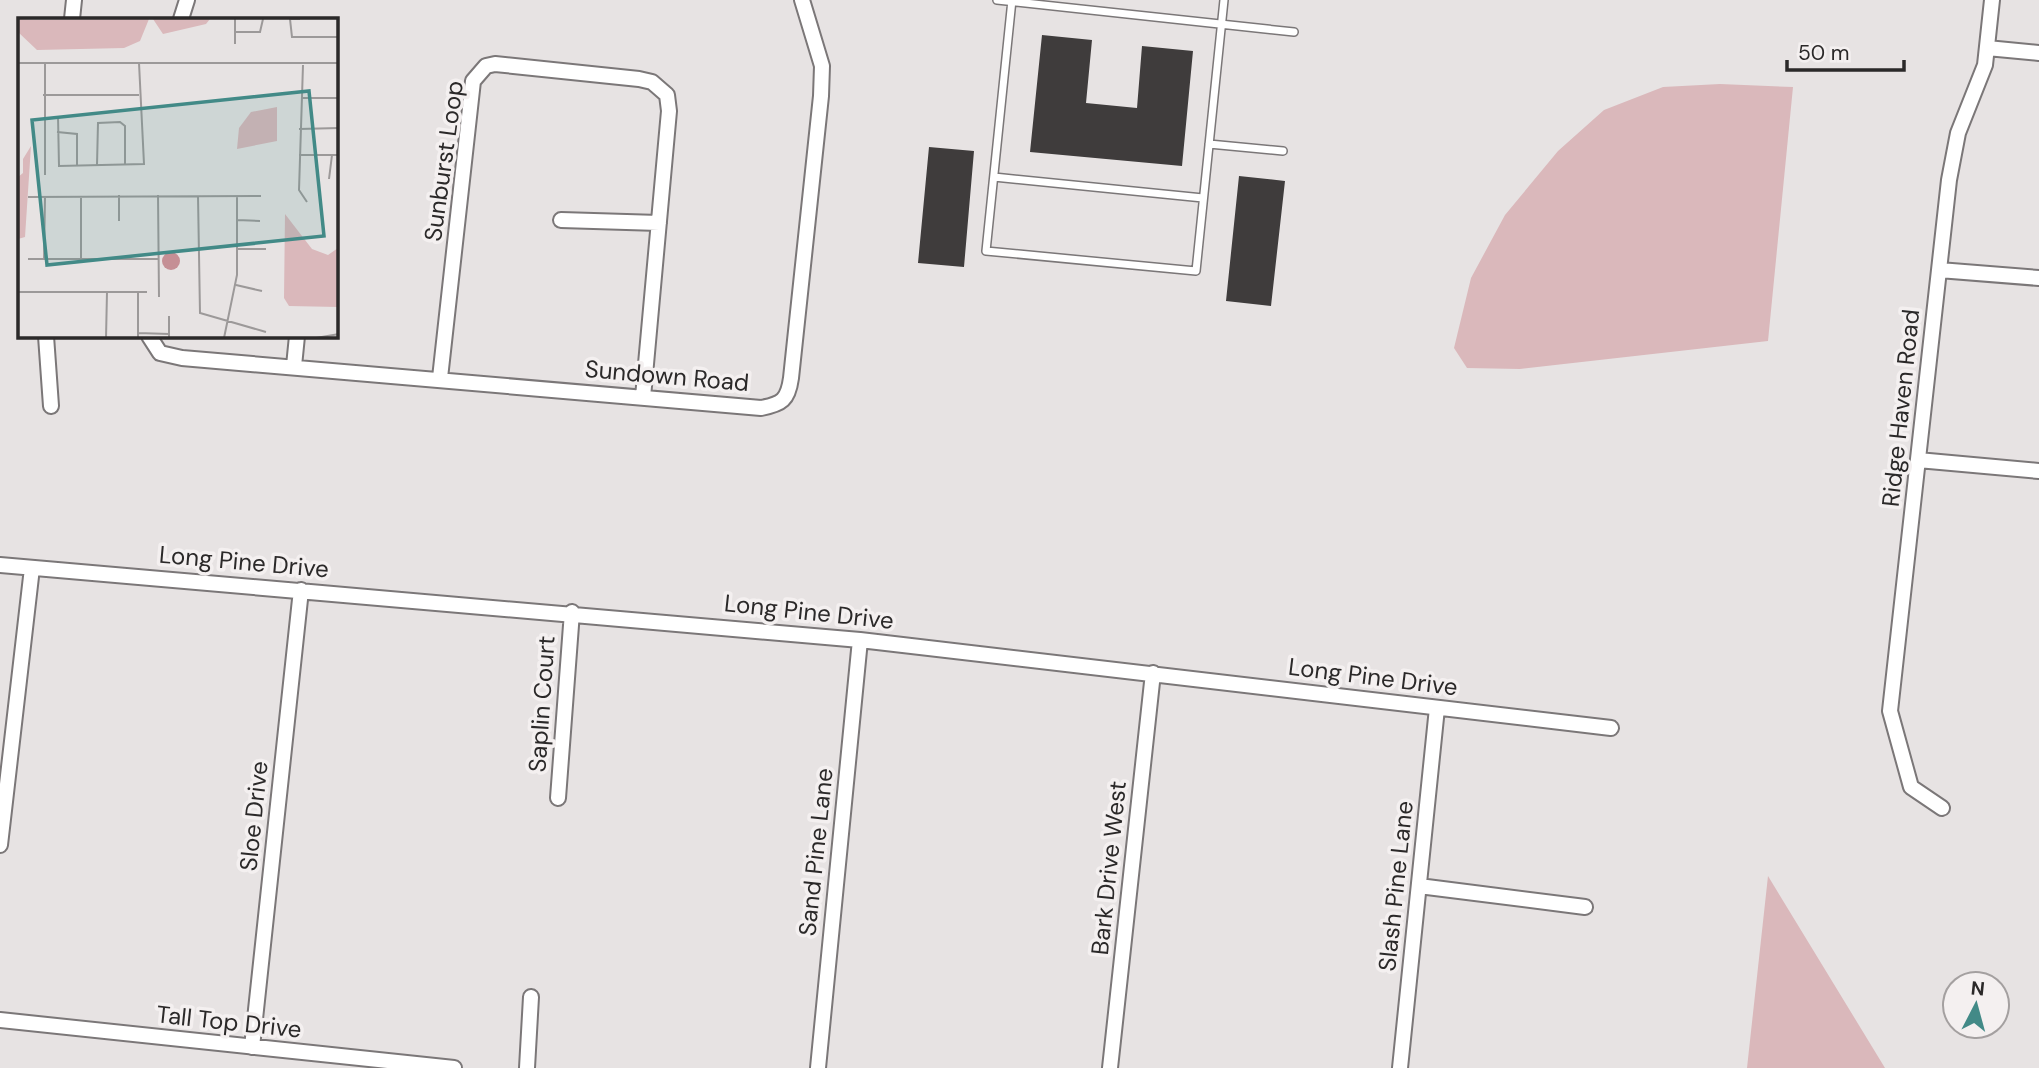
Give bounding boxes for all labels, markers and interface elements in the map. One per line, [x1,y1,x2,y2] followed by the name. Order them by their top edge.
[18,18,338,338] inset map
[1787,28,1904,72] scale bar
[1798,39,1849,67] text: 50 m
[417,79,470,243] street label: Sunburst Loop
[1875,308,1926,508] street label: Ridge Haven Road
[584,353,750,398] street label: Sundown Road
[158,539,330,584] street label: Long Pine Drive
[723,587,895,636] street label: Long Pine Drive
[521,635,562,773] street label: Saplin Court
[1287,651,1459,702] street label: Long Pine Drive
[232,759,275,872] street label: Sloe Drive
[791,766,840,937] street label: Sand Pine Lane
[1084,779,1133,956] street label: Bark Drive West
[1371,799,1420,973] street label: Slash Pine Lane
[1941,970,2011,1040] north arrow
[1970,975,1986,1002] text: N
[155,998,303,1045] street label: Tall Top Drive

